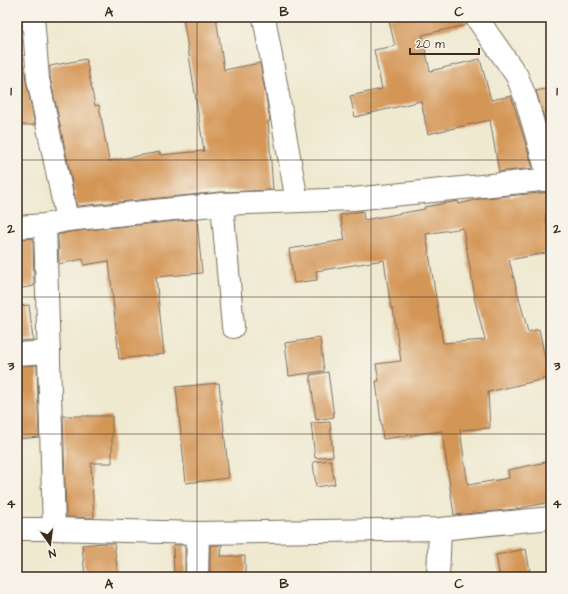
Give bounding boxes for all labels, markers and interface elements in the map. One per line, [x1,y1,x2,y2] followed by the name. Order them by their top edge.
[105,3,114,21] text: A
[279,3,289,21] text: B
[454,3,464,21] text: C
[410,30,479,56] scale bar
[416,36,445,53] text: 20 m
[10,82,12,100] text: 1
[556,82,558,100] text: 1
[6,220,15,238] text: 2
[552,220,561,238] text: 2
[7,357,15,375] text: 3
[553,357,561,375] text: 3
[7,495,16,513] text: 4
[553,495,562,513] text: 4
[30,524,70,564] north arrow
[47,545,57,561] text: N
[105,575,114,593] text: A
[279,575,289,593] text: B
[454,575,464,593] text: C

